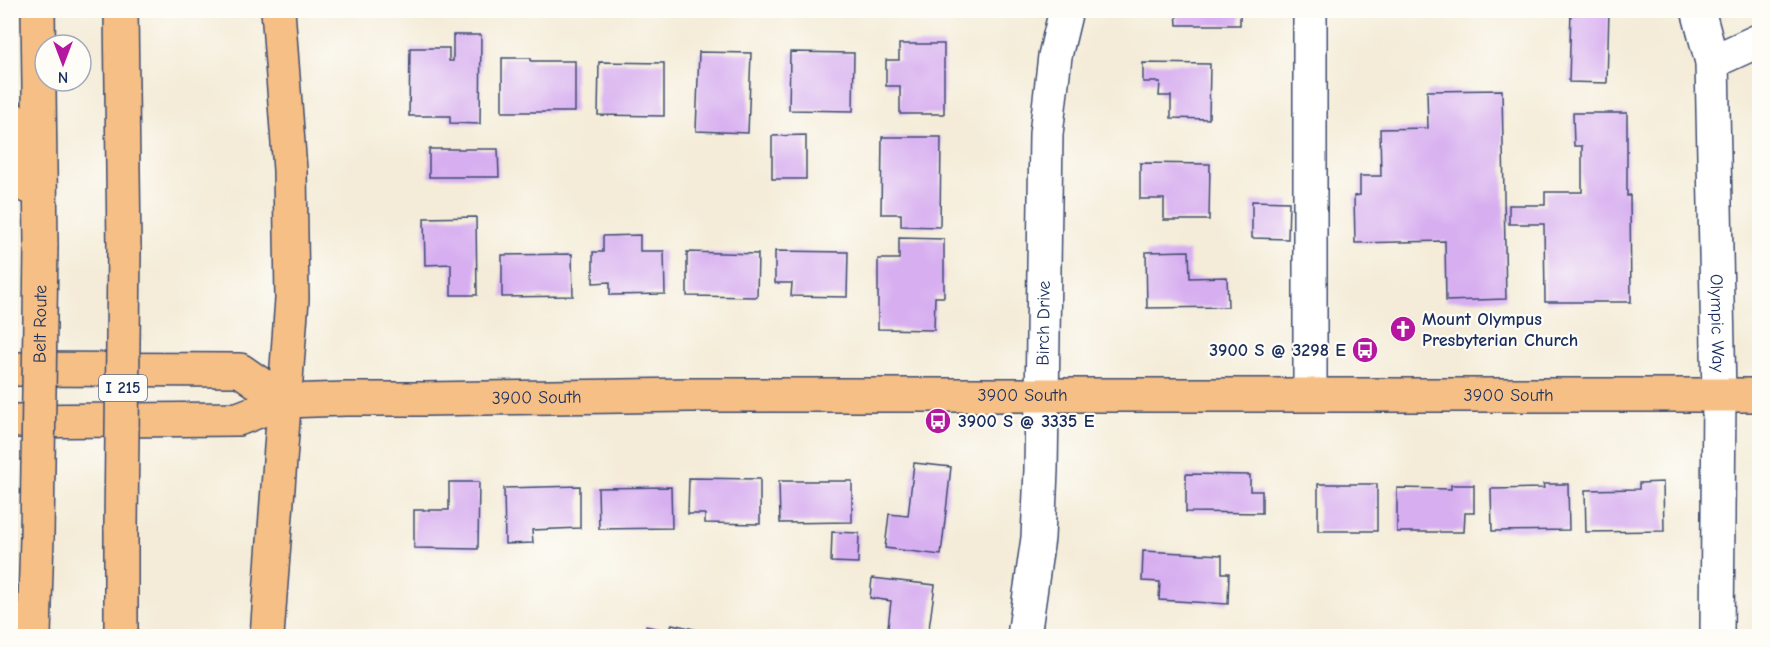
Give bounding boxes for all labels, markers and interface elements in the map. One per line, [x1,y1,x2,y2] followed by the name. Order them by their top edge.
[33,33,93,93] north arrow
[58,68,68,86] text: N
[1706,274,1729,374] street label: Olympic Way
[1032,280,1054,366] street label: Birch Drive
[29,285,51,363] street label: Belt Route
[1422,309,1578,351] place label: Mount Olympus Presbyterian Church
[1388,314,1418,344] church icon: Mount Olympus Presbyterian Church
[1350,335,1380,365] bus stop icon: 3900 S @ 3298 E
[1209,340,1346,361] place label: 3900 S @ 3298 E
[99,375,147,401] road number: I 215
[978,385,1068,406] street label: 3900 South
[1464,385,1554,406] street label: 3900 South
[491,386,582,408] street label: 3900 South
[923,406,953,436] bus stop icon: 3900 S @ 3335 E
[958,411,1095,432] place label: 3900 S @ 3335 E

